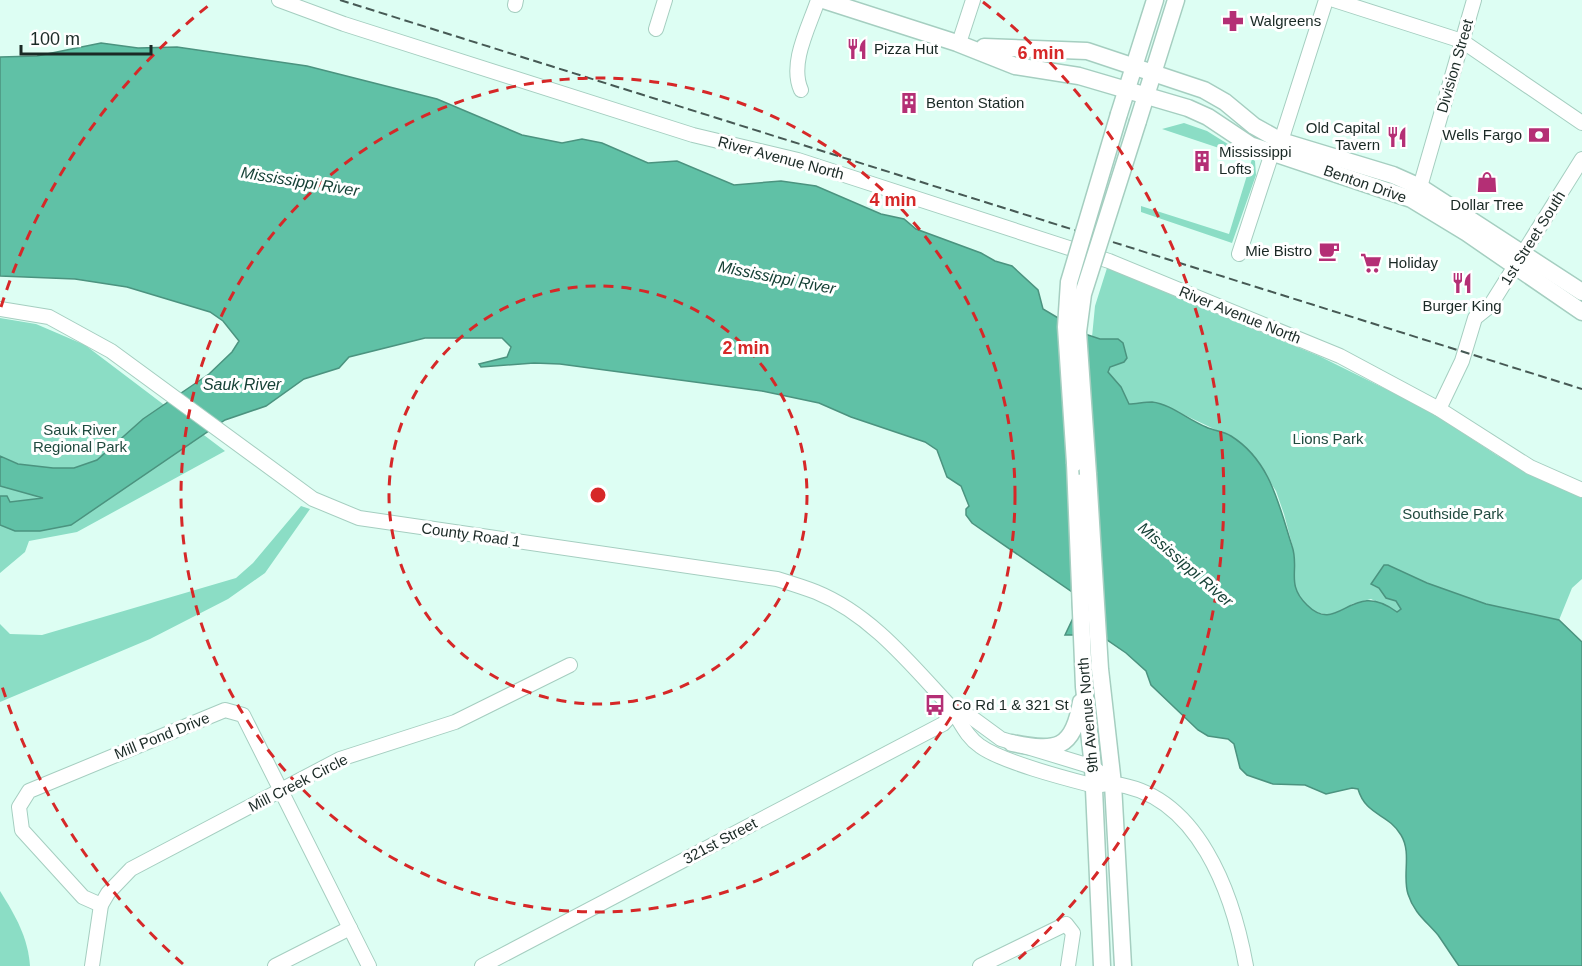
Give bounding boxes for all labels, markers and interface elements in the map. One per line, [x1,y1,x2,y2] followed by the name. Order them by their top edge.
[1221,9,1245,33] pharmacy icon: Walgreens
[1250,12,1321,29] place label: Walgreens
[1433,16,1476,115] street label: Division Street
[21,18,152,56] scale bar
[30,29,80,49] text: 100 m
[845,37,869,61] restaurant icon: Pizza Hut
[874,40,939,57] place label: Pizza Hut
[1017,43,1065,63] text: 6 min
[897,91,921,115] building icon: Benton Station
[926,94,1024,111] place label: Benton Station
[1306,119,1380,153] place label: Old Capital Tavern
[1527,123,1551,147] bank icon: Wells Fargo
[1385,125,1409,149] restaurant icon: Old Capital Tavern
[1442,126,1522,143] place label: Wells Fargo
[716,133,846,183] street label: River Avenue North
[1219,143,1292,177] place label: Mississippi Lofts
[1190,149,1214,173] building icon: Mississippi Lofts
[1321,161,1409,206] street label: Benton Drive
[240,164,361,199] water label: Mississippi River
[1475,170,1499,194] shop icon: Dollar Tree
[1497,188,1568,288] street label: 1st Street South
[869,190,917,210] text: 4 min
[1450,196,1524,213] place label: Dollar Tree
[1317,239,1341,263] cafe icon: Mie Bistro
[1245,242,1312,259] place label: Mie Bistro
[1359,251,1383,275] supermarket icon: Holiday
[1388,254,1439,271] place label: Holiday
[717,258,838,297] water label: Mississippi River
[1450,271,1474,295] restaurant icon: Burger King
[1177,282,1304,347] street label: River Avenue North
[1422,297,1502,314] place label: Burger King
[722,338,770,358] text: 2 min
[203,376,282,393] water label: Sauk River
[33,421,128,455] park label: Sauk River Regional Park
[1293,430,1364,447] park label: Lions Park
[588,485,608,505] centre of rings
[1402,505,1504,522] park label: Southside Park
[420,519,522,550] street label: County Road 1
[1135,519,1237,610] water label: Mississippi River
[1074,657,1101,773] street label: 9th Avenue North
[923,693,947,717] bus stop icon: Co Rd 1 & 321 St
[952,696,1070,713] place label: Co Rd 1 & 321 St
[112,709,212,762] street label: Mill Pond Drive
[245,750,350,815] street label: Mill Creek Circle
[680,814,760,867] street label: 321st Street

